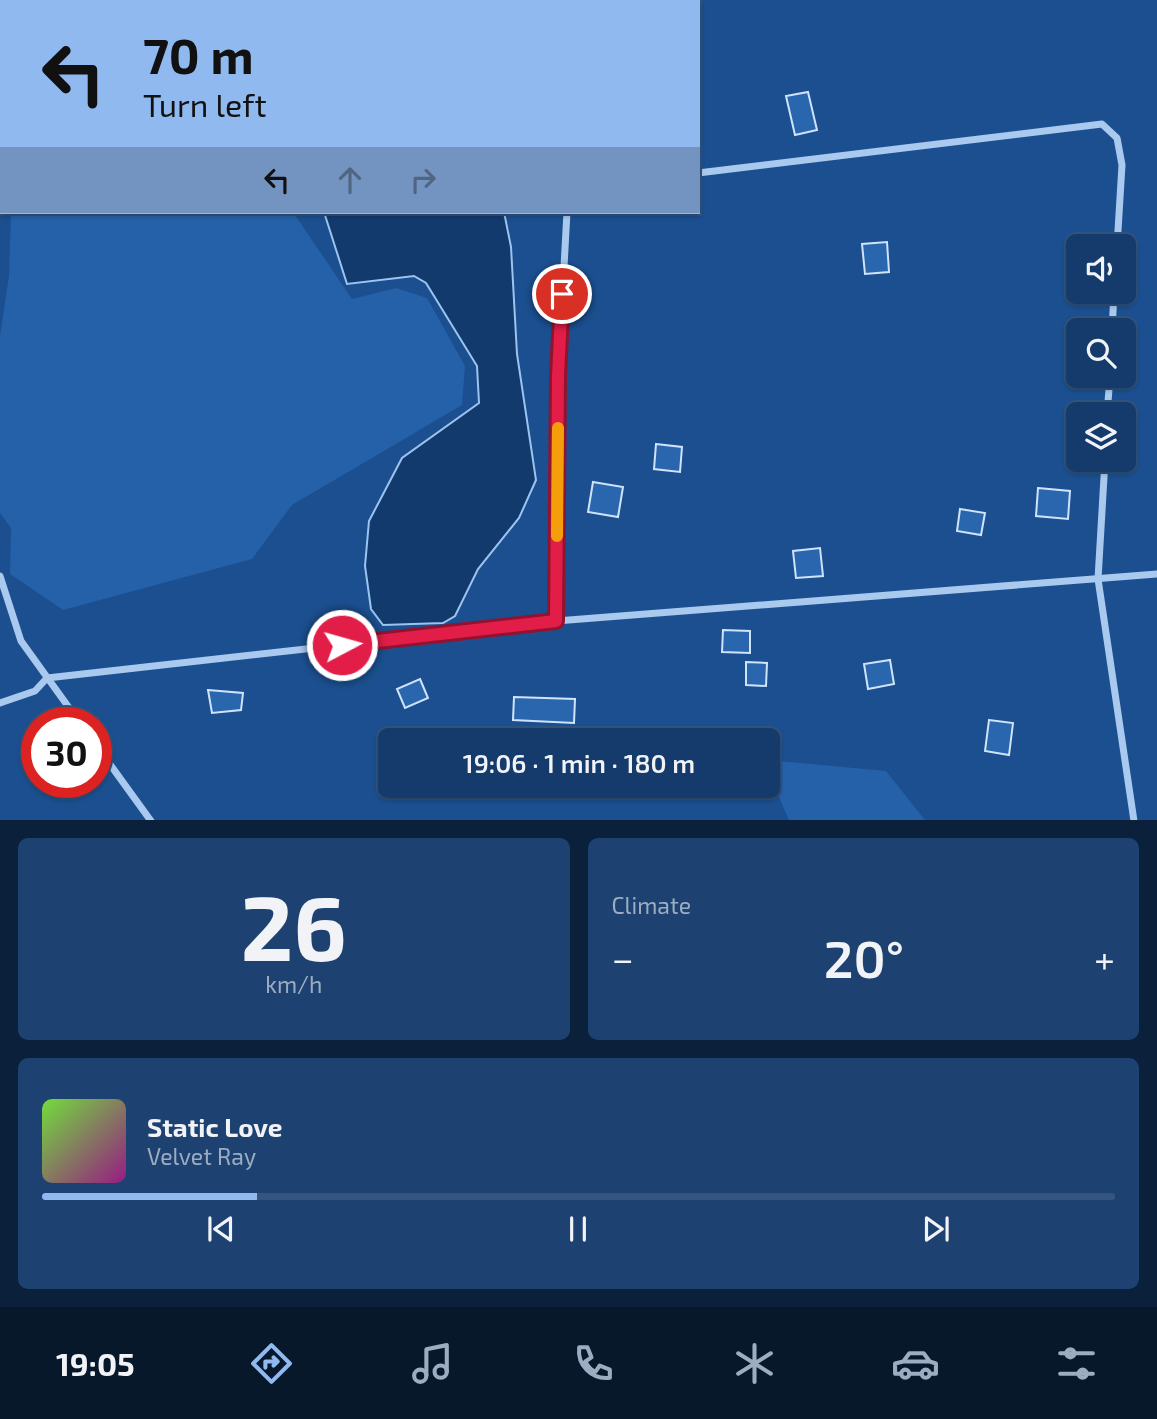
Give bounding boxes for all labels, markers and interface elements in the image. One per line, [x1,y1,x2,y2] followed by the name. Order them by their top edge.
[143,25,254,84] text: 70 m
[28,28,119,119] icon: left
[143,85,267,123] text: Turn left
[258,161,296,199] icon: left
[331,161,369,199] icon: ahead
[404,161,442,199] icon: right
[1066,234,1136,472] map controls
[1066,234,1136,304] button: sound
[532,264,592,324] pin
[543,275,581,313] icon: arrive
[1066,318,1136,388] button: search
[1066,402,1136,472] button: layers
[305,608,379,682] position arrow
[21,707,112,798] speed limit sign: 30
[463,747,695,778] text: 19:06 · 1 min · 180 m
[240,870,347,979] text: 26
[612,891,691,919] text: Climate
[824,926,904,988] text: 20°
[612,935,634,981] text: −
[1094,935,1115,981] text: +
[265,970,322,998] text: km/h
[147,1111,283,1142] text: Static Love
[147,1142,256,1170] text: Velvet Ray
[202,1210,240,1248] icon: previous
[559,1210,597,1248] icon: pause
[917,1210,955,1248] icon: next
[247,1339,296,1388] icon: directions
[408,1339,457,1388] icon: music
[569,1339,618,1388] icon: phone
[730,1339,779,1388] icon: climate
[891,1339,940,1388] icon: car
[1052,1339,1101,1388] icon: filters
[56,1344,135,1382] text: 19:05

